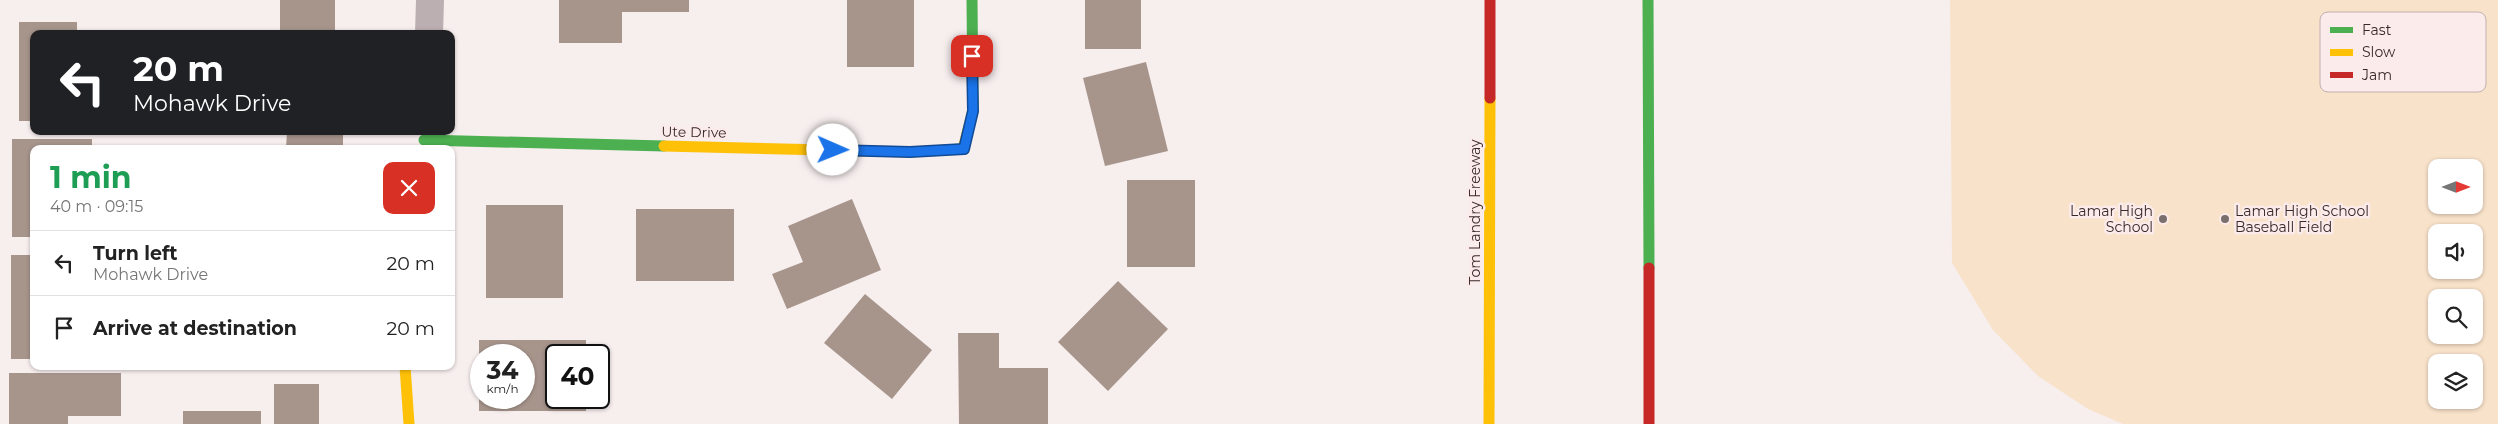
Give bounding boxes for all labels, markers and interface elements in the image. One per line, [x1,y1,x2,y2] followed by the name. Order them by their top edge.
[2320,12,2486,92] legend
[2362,21,2392,39] text: Fast
[951,35,993,77] pin
[958,42,986,70] icon: arrive
[2362,43,2396,61] text: Slow
[133,47,224,90] text: 20 m
[50,50,115,115] icon: left
[2361,66,2392,84] text: Jam
[133,90,291,117] text: Mohawk Drive
[661,122,727,142] street label: Ute Drive
[806,123,858,175] position arrow
[1466,139,1484,285] street label: Tom Landry Freeway
[50,159,131,196] text: 1 min
[2428,159,2482,214] north arrow
[2428,159,2483,409] map controls
[383,162,435,214] button: close
[50,197,143,216] text: 40 m · 09:15
[2070,202,2153,236] place label: Lamar High School
[2235,202,2369,236] place label: Lamar High School Baseball Field
[2157,213,2169,225] marker: Lamar High School
[2219,213,2231,225] marker: Lamar High School Baseball Field
[2428,224,2483,279] button: sound
[93,242,178,265] text: Turn left
[50,249,78,277] icon: left
[387,252,435,275] text: 20 m
[93,265,208,284] text: Mohawk Drive
[2428,289,2483,344] button: search
[50,314,78,342] icon: arrive
[93,317,297,340] text: Arrive at destination
[387,317,435,340] text: 20 m
[545,344,610,409] speed limit sign: 40
[2428,354,2483,409] button: layers
[486,355,519,385] text: 34
[486,381,519,396] text: km/h

